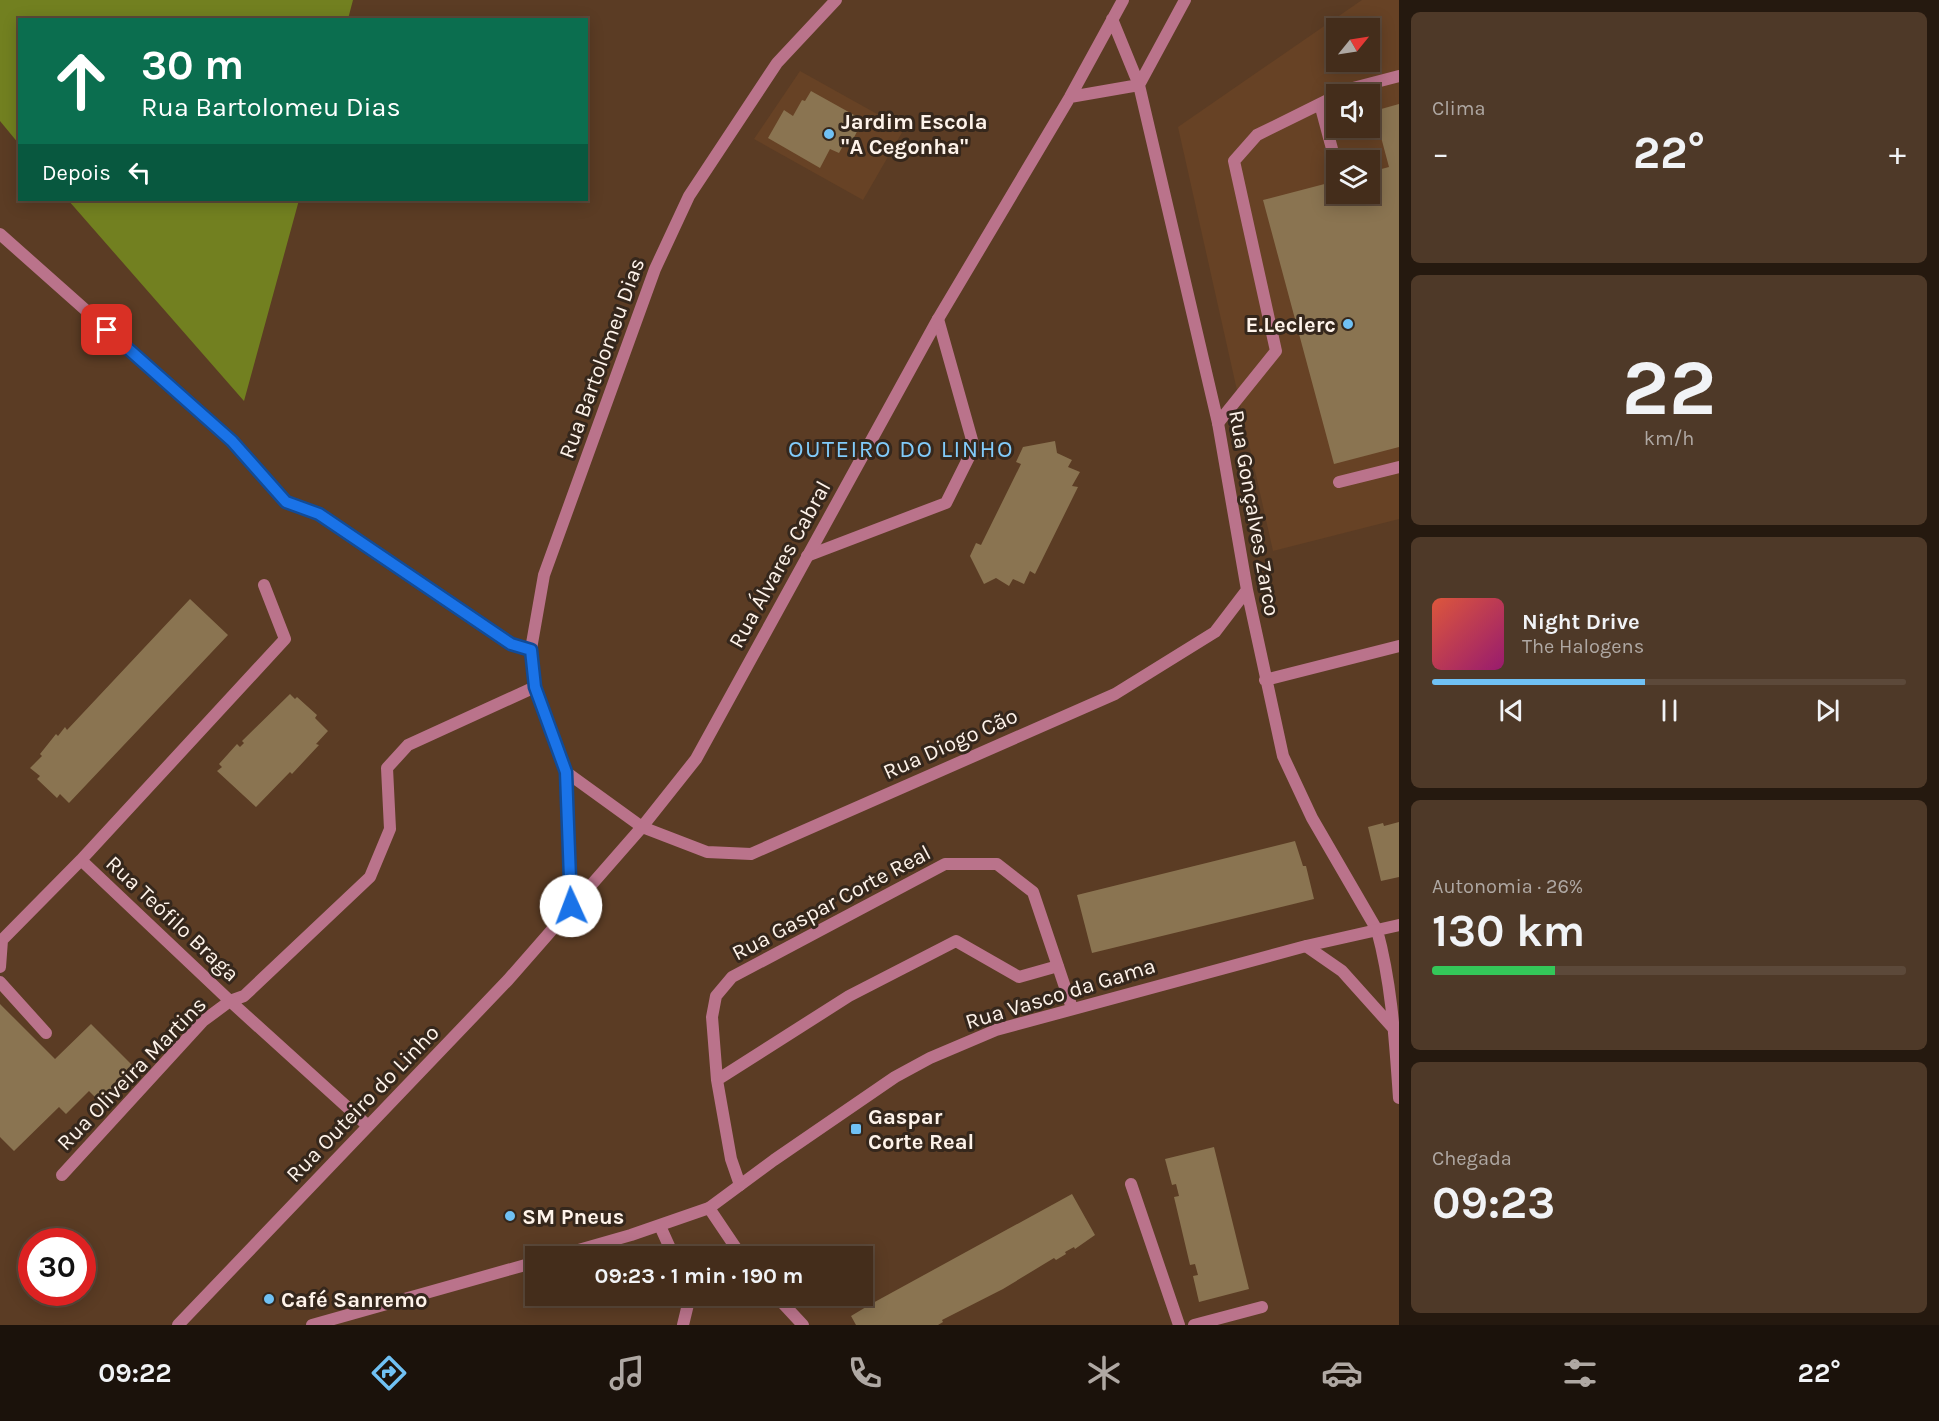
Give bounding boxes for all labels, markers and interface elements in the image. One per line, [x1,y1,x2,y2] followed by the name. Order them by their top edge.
[1326,18,1380,72] north arrow
[1326,18,1380,204] map controls
[141,40,244,90] text: 30 m
[42,42,120,120] icon: ahead
[1326,84,1380,138] button: sound
[141,91,401,123] text: Rua Bartolomeu Dias
[1432,97,1486,120] text: Clima
[841,109,988,160] place label: Jardim Escola "A Cegonha"
[822,127,836,141] marker: Jardim Escola "A Cegonha"
[1633,127,1705,179] text: 22°
[1432,134,1449,172] text: −
[1889,134,1906,172] text: +
[1326,150,1380,204] button: layers
[123,156,156,189] icon: left
[42,160,111,186] text: Depois
[554,255,650,462] street label: Rua Bartolomeu Dias
[81,304,132,355] pin
[1246,312,1336,338] place label: E.Leclerc
[90,313,123,346] icon: arrive
[1341,317,1355,331] marker: E.Leclerc
[1622,342,1716,434] text: 22
[1223,408,1285,618] street label: Rua Gonçalves Zarco
[1644,427,1694,450] text: km/h
[788,435,1014,463] district label: OUTEIRO DO LINHO
[722,476,837,653] street label: Rua Álvares Cabral
[1522,609,1640,635] text: Night Drive
[1522,635,1644,658] text: The Halogens
[1495,694,1528,727] icon: previous
[1653,694,1686,727] icon: pause
[1811,694,1844,727] icon: next
[879,703,1022,785] street label: Rua Diogo Cão
[728,839,935,966] street label: Rua Gaspar Corte Real
[100,850,244,987] street label: Rua Teófilo Braga
[539,874,603,938] position arrow
[1432,875,1583,898] text: Autonomia · 26%
[1432,905,1585,957] text: 130 km
[962,953,1158,1035] street label: Rua Vasco da Gama
[52,991,212,1156] street label: Rua Oliveira Martins
[281,1020,445,1188] street label: Rua Outeiro do Linho
[868,1104,974,1155] place label: Gaspar Corte Real
[849,1122,863,1136] marker: Gaspar Corte Real
[1432,1147,1512,1170] text: Chegada
[1432,1177,1555,1229] text: 09:23
[522,1204,624,1230] place label: SM Pneus
[503,1209,517,1223] marker: SM Pneus
[18,1228,96,1306] speed limit sign: 30
[595,1263,803,1289] text: 09:23 · 1 min · 190 m
[281,1287,427,1313] place label: Café Sanremo
[262,1292,276,1306] marker: Café Sanremo
[368,1352,410,1394] icon: directions
[606,1352,648,1394] icon: music
[844,1352,886,1394] icon: phone
[1083,1352,1125,1394] icon: climate
[1321,1352,1363,1394] icon: car
[1559,1352,1601,1394] icon: filters
[98,1357,172,1389] text: 09:22
[1798,1357,1841,1389] text: 22°

